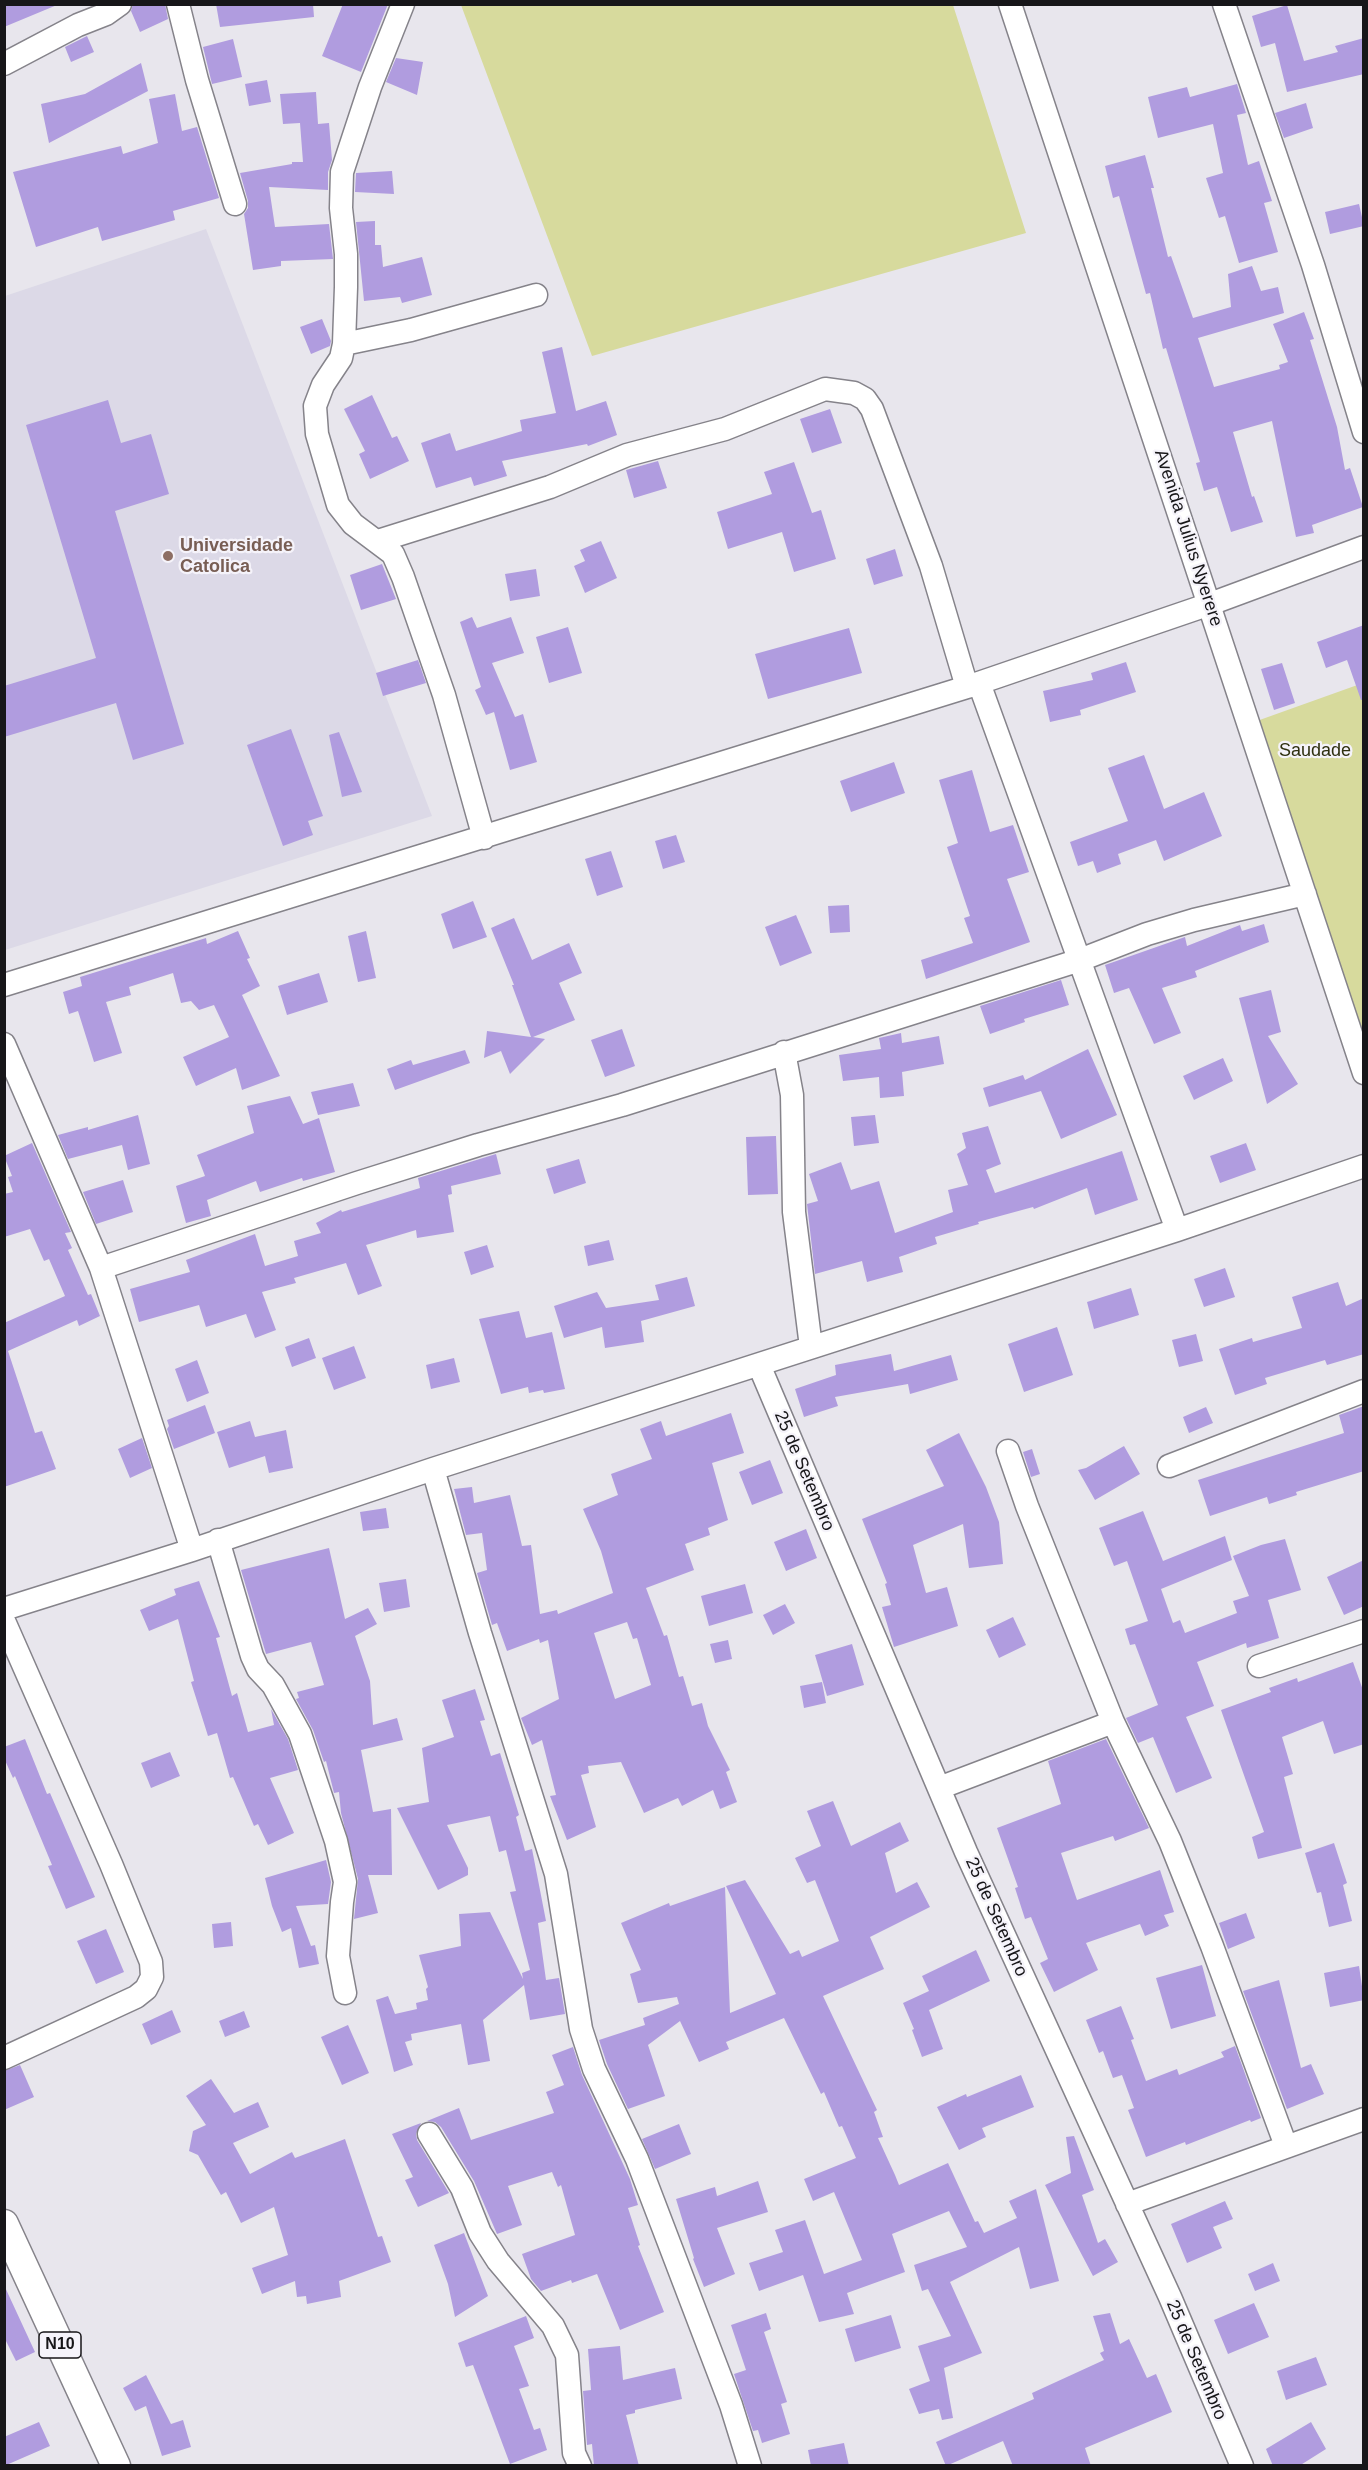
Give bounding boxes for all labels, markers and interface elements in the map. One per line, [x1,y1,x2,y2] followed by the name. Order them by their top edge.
[1149,447,1227,629] street label: Avenida Julius Nyerere
[180,535,293,578] place label: Universidade Catolica
[161,549,175,563] marker: Universidade Catolica
[1279,740,1351,762] park label: Saudade
[769,1408,839,1534] street label: 25 de Setembro
[960,1854,1032,1980] street label: 25 de Setembro
[1161,2297,1231,2423] street label: 25 de Setembro
[39,2332,81,2358] road number: N10

